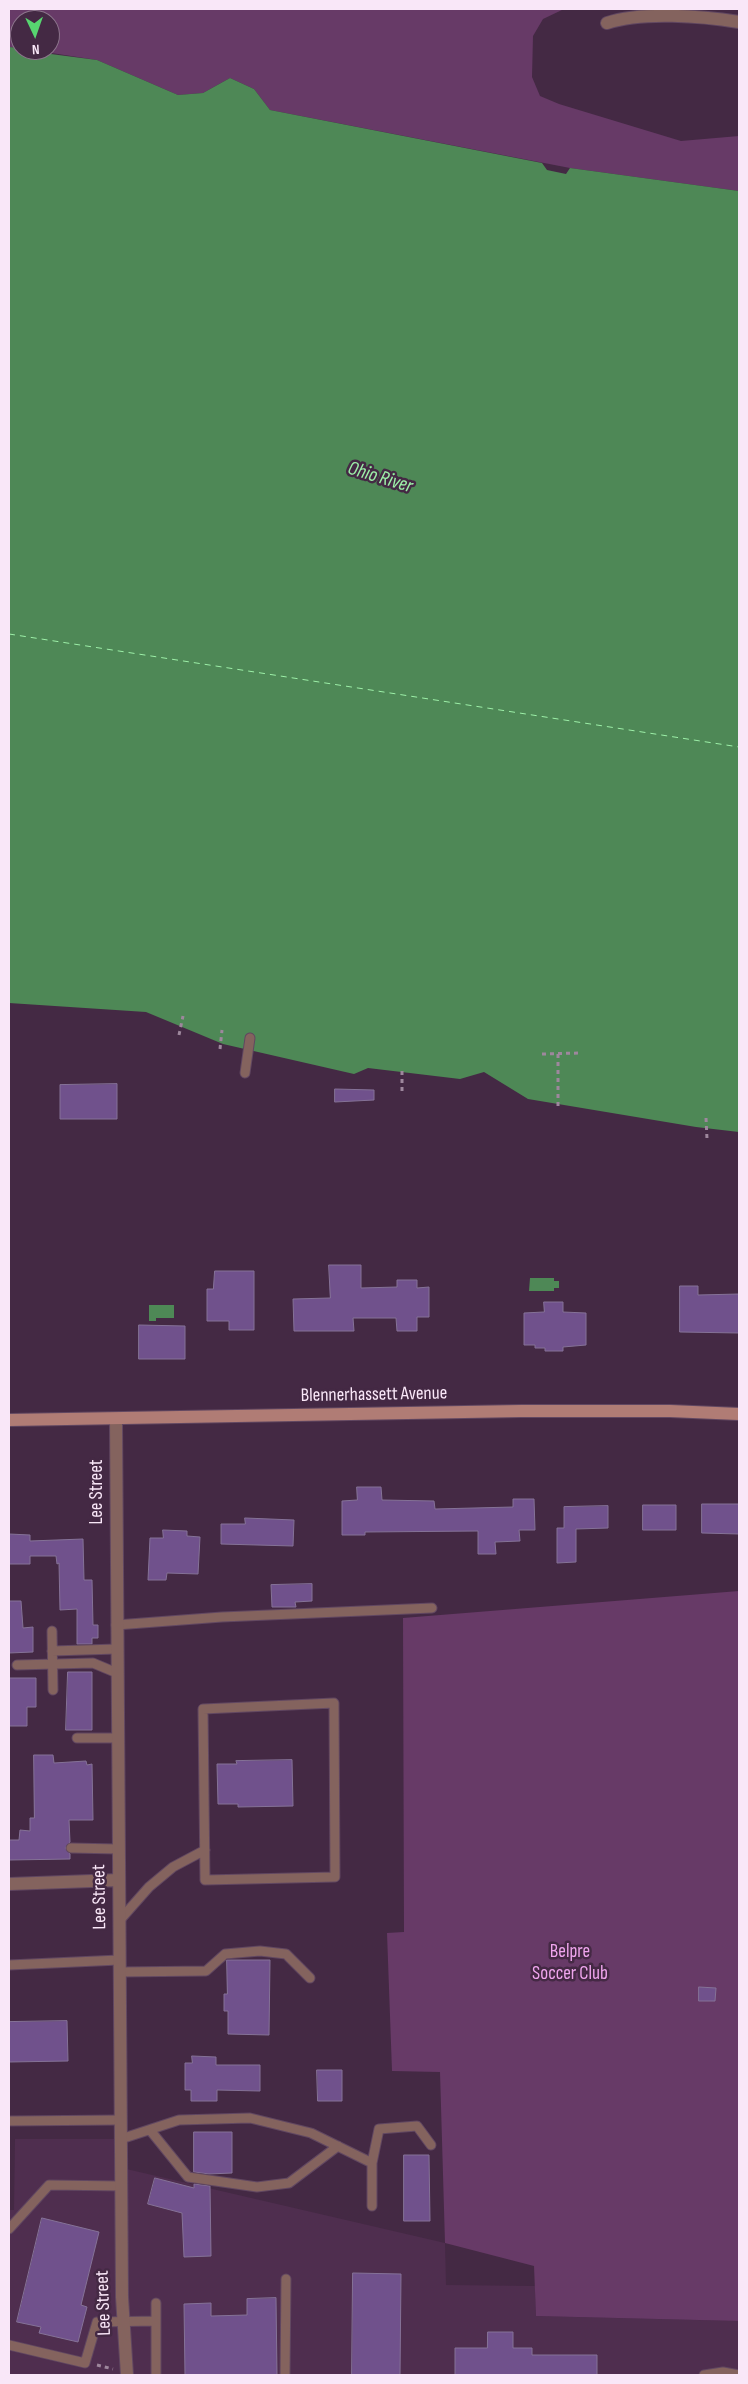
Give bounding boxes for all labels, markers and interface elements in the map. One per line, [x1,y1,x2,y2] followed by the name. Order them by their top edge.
[10,10,60,60] north arrow
[32,41,40,58] text: N
[345,457,415,499] water label: Ohio River
[301,1382,447,1408] street label: Blennerhassett Avenue
[86,1459,108,1525] street label: Lee Street
[88,1864,112,1930] street label: Lee Street
[532,1941,608,1985] park label: Belpre Soccer Club
[91,2270,117,2336] street label: Lee Street

